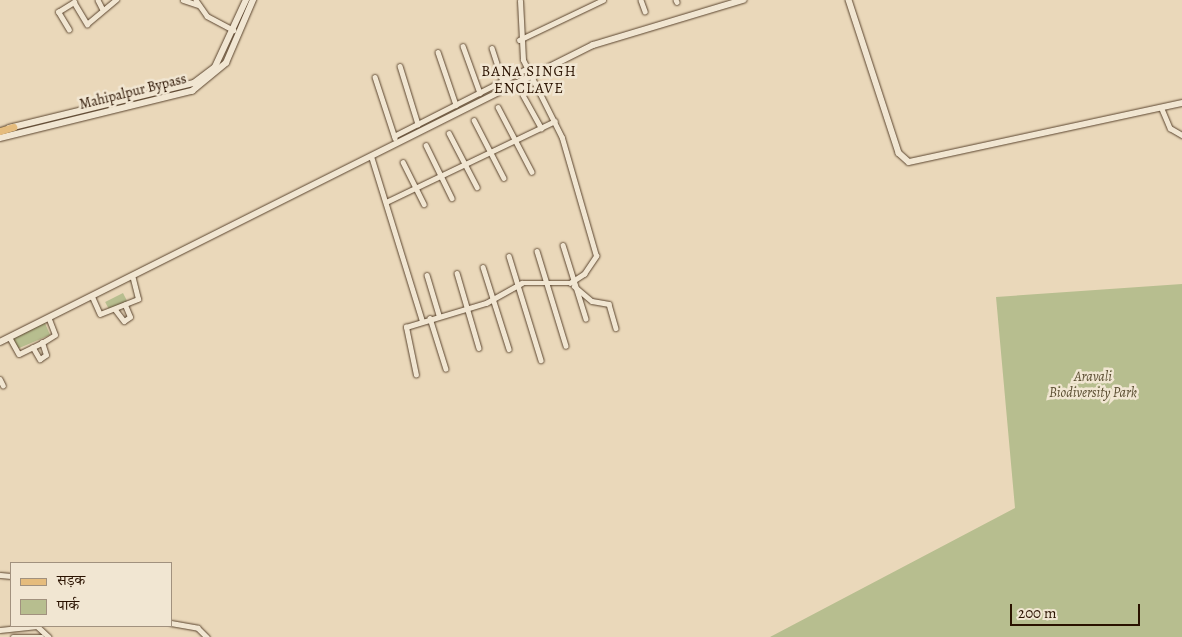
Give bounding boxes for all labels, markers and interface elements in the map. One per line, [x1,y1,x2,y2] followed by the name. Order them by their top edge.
[480,62,578,97] district label: BANA SINGH ENCLAVE
[78,71,188,113] street label: Mahipalpur Bypass
[1049,369,1137,402] park label: Aravali Biodiversity Park
[10,562,172,627] legend
[57,570,85,590] text: सड़क
[1012,594,1142,626] scale bar
[57,595,79,615] text: पार्क
[1018,603,1057,623] text: 200 m

